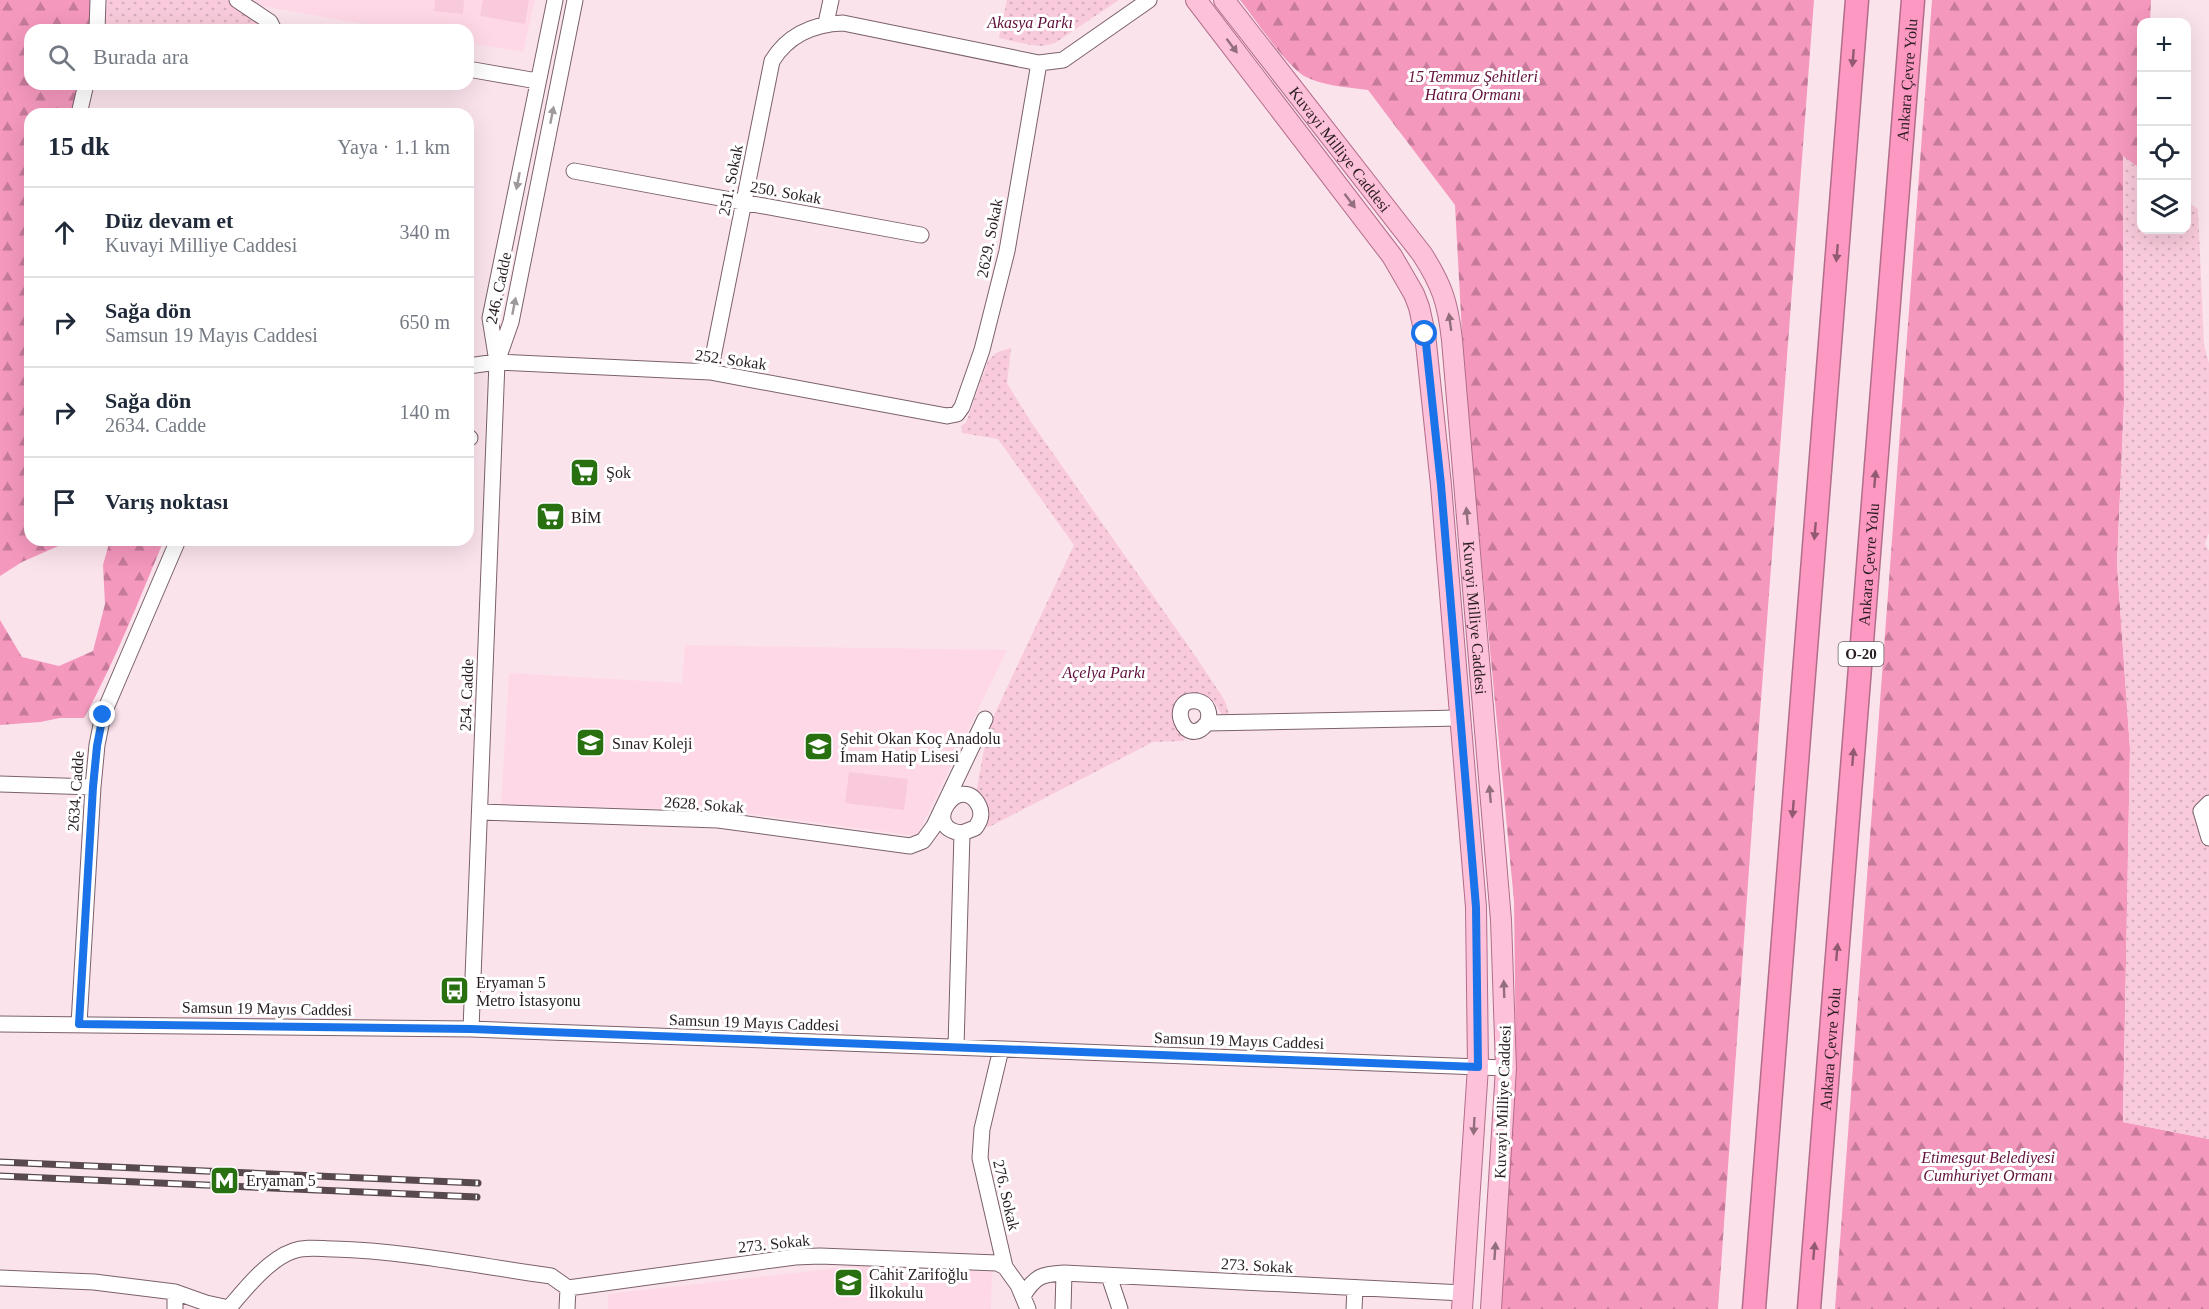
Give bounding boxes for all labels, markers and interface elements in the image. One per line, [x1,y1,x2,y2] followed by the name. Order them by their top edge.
[986,14,1073,32] park label: Akasya Parkı
[1894,18,1921,142] street label: Ankara Çevre Yolu
[2137,18,2191,234] map controls
[2137,18,2191,72] button: +
[24,24,474,90] search box
[1225,39,1237,54] one-way arrow
[45,41,78,74] icon: search
[93,44,189,69] text: Burada ara
[1848,49,1857,68] one-way arrow
[1408,68,1538,103] park label: 15 Temmuz Şehitleri Hatıra Ormanı
[2137,72,2191,126] button: −
[1286,83,1394,216] street label: Kuvayi Milliye Caddesi
[548,105,557,124] one-way arrow
[2137,126,2191,180] button: locate
[48,132,109,161] text: 15 dk
[338,136,450,158] text: Yaya · 1.1 km
[715,143,746,217] street label: 251. Sokak
[513,171,522,190] one-way arrow
[749,178,823,207] street label: 250. Sokak
[2137,180,2191,234] button: layers
[1344,194,1356,209] one-way arrow
[974,197,1005,279] street label: 2629. Sokak
[105,208,233,233] text: Düz devam et
[48,216,81,249] icon: ahead
[399,221,450,243] text: 340 m
[105,234,297,256] text: Kuvayi Milliye Caddesi
[1832,243,1842,262] one-way arrow
[483,251,514,326] street label: 246. Cadde
[510,296,519,315] one-way arrow
[105,298,191,323] text: Sağa dön
[48,306,81,339] icon: right
[399,311,450,333] text: 650 m
[1445,312,1454,331] one-way arrow
[1411,320,1437,346] route start
[105,324,318,346] text: Samsun 19 Mayıs Caddesi
[694,346,768,373] street label: 252. Sokak
[105,388,191,413] text: Sağa dön
[48,396,81,429] icon: right
[399,401,450,423] text: 140 m
[105,414,206,436] text: 2634. Cadde
[569,456,601,488] supermarket icon: Şok
[606,464,631,482] place label: Şok
[1870,470,1880,489] one-way arrow
[48,486,81,519] icon: arrive
[105,489,228,514] text: Varış noktası
[534,501,566,533] supermarket icon: BİM
[1855,502,1882,626] street label: Ankara Çevre Yolu
[1462,507,1472,526] one-way arrow
[571,509,601,526] place label: BİM
[1810,521,1820,540] one-way arrow
[1460,540,1490,696] street label: Kuvayi Milliye Caddesi
[1838,642,1884,666] road number: O-20
[457,658,476,732] street label: 254. Cadde
[1061,664,1146,682] park label: Açelya Parkı
[89,701,115,727] route end
[575,727,607,759] school or university icon: Sınav Koleji
[840,730,1000,766] place label: Şehit Okan Koç Anadolu İmam Hatip Lisesi
[803,731,835,763] school or university icon: Şehit Okan Koç Anadolu İmam Hatip Lisesi
[612,735,693,753] place label: Sınav Koleji
[1848,748,1858,767] one-way arrow
[64,750,87,832] street label: 2634. Cadde
[1485,785,1495,804] one-way arrow
[663,793,744,816] street label: 2628. Sokak
[1788,800,1798,819] one-way arrow
[1833,942,1842,961] one-way arrow
[476,974,580,1010] place label: Eryaman 5 Metro İstasyonu
[439,975,471,1007] bus stop icon: Eryaman 5 Metro İstasyonu
[1499,979,1509,998] one-way arrow
[1817,987,1844,1111] street label: Ankara Çevre Yolu
[182,999,353,1019] street label: Samsun 19 Mayıs Caddesi
[669,1011,840,1035] street label: Samsun 19 Mayıs Caddesi
[1491,1024,1515,1179] street label: Kuvayi Milliye Caddesi
[1154,1029,1325,1053] street label: Samsun 19 Mayıs Caddesi
[1470,1116,1479,1135] one-way arrow
[1920,1149,2055,1185] park label: Etimesgut Belediyesi Cumhuriyet Ormanı
[990,1158,1023,1232] street label: 276. Sokak
[209,1164,241,1196] metro station icon: Eryaman 5
[246,1172,316,1190] place label: Eryaman 5
[737,1231,811,1256] street label: 273. Sokak
[1490,1241,1500,1260] one-way arrow
[1809,1241,1818,1260] one-way arrow
[1221,1255,1293,1276] street label: 273. Sokak
[869,1266,968,1301] place label: Cahit Zarifoğlu İlkokulu
[832,1267,864,1299] school or university icon: Cahit Zarifoğlu İlkokulu

